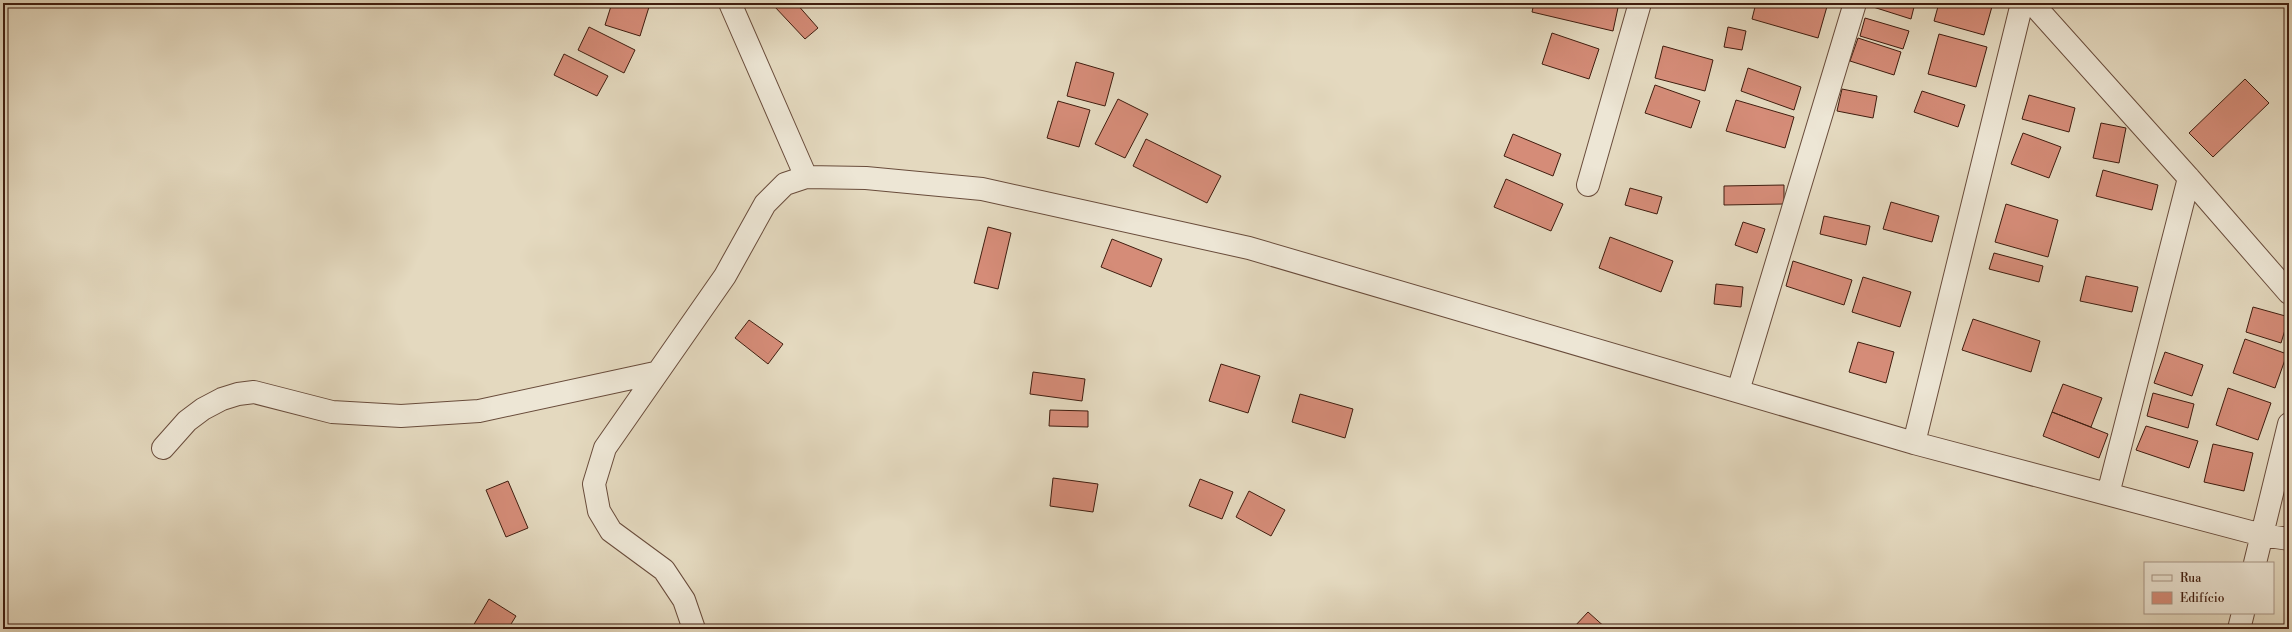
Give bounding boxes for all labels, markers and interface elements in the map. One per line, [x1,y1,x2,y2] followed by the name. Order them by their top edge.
[2144,562,2274,614] legend
[2180,571,2202,586] text: Rua
[2180,591,2225,606] text: Edifício

